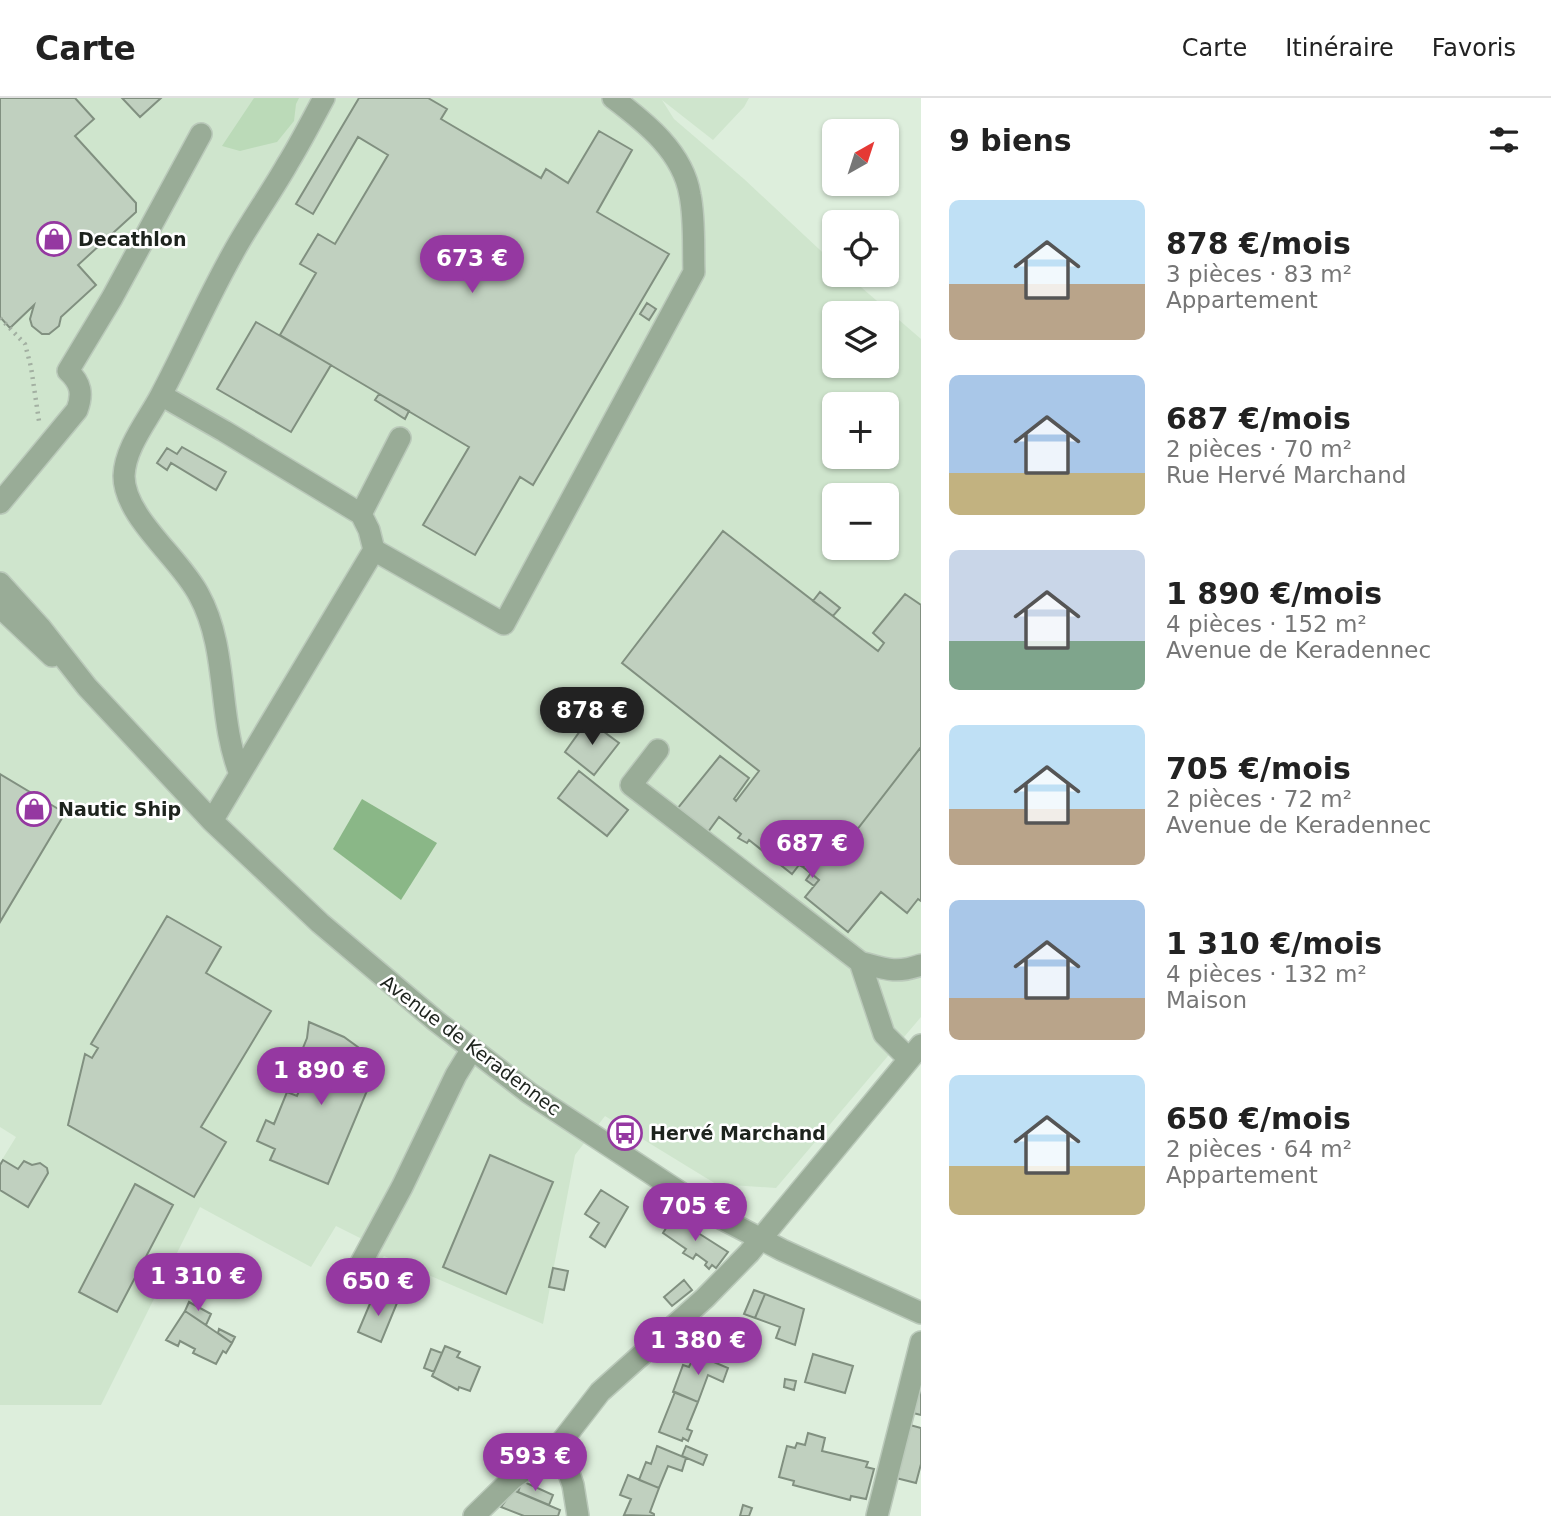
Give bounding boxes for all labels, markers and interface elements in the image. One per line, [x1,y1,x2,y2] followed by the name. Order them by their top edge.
[35,29,136,68] text: Carte
[1182,34,1247,62] text: Carte
[1285,34,1394,62] text: Itinéraire
[1432,34,1516,62] text: Favoris
[822,119,900,196] north arrow
[822,119,899,560] map controls
[1485,121,1523,159] icon: filters
[949,123,1072,158] text: 9 biens
[822,210,899,287] button: locate
[35,220,73,258] shop icon: Decathlon
[1166,226,1351,261] text: 878 €/mois
[78,228,186,250] place label: Decathlon
[1005,228,1089,312] icon: home
[423,236,521,295] pin: 673 €
[436,245,508,271] text: 673 €
[1166,261,1352,287] text: 3 pièces · 83 m²
[1166,287,1318,313] text: Appartement
[822,301,899,378] button: layers
[822,392,899,469] button: +
[1166,401,1351,436] text: 687 €/mois
[1005,403,1089,487] icon: home
[1166,436,1352,462] text: 2 pièces · 70 m²
[1166,462,1406,488] text: Rue Hervé Marchand
[822,483,899,560] button: −
[1166,576,1382,611] text: 1 890 €/mois
[1005,578,1089,662] icon: home
[1166,611,1367,637] text: 4 pièces · 152 m²
[1166,637,1431,663] text: Avenue de Keradennec
[543,688,641,747] pin: 878 €
[556,697,628,723] text: 878 €
[1166,751,1351,786] text: 705 €/mois
[1005,753,1089,837] icon: home
[1166,786,1352,812] text: 2 pièces · 72 m²
[15,790,53,828] shop icon: Nautic Ship
[58,798,181,820] place label: Nautic Ship
[1166,812,1431,838] text: Avenue de Keradennec
[763,820,861,880] pin: 687 €
[776,830,848,856] text: 687 €
[1166,926,1382,961] text: 1 310 €/mois
[1005,928,1089,1012] icon: home
[1166,961,1367,987] text: 4 pièces · 132 m²
[377,970,565,1120] street label: Avenue de Keradennec
[1166,987,1247,1013] text: Maison
[256,1048,386,1107] pin: 1 890 €
[273,1057,369,1083] text: 1 890 €
[1166,1101,1351,1136] text: 650 €/mois
[1005,1103,1089,1187] icon: home
[606,1114,644,1152] bus stop icon: Hervé Marchand
[650,1122,826,1144] place label: Hervé Marchand
[1166,1136,1352,1162] text: 2 pièces · 64 m²
[1166,1162,1318,1188] text: Appartement
[646,1184,744,1243] pin: 705 €
[659,1193,731,1219] text: 705 €
[133,1254,263,1313] pin: 1 310 €
[329,1258,427,1318] pin: 650 €
[150,1263,246,1289] text: 1 310 €
[342,1268,414,1294] text: 650 €
[633,1318,763,1377] pin: 1 380 €
[650,1327,746,1353] text: 1 380 €
[486,1434,584,1493] pin: 593 €
[499,1443,571,1469] text: 593 €

